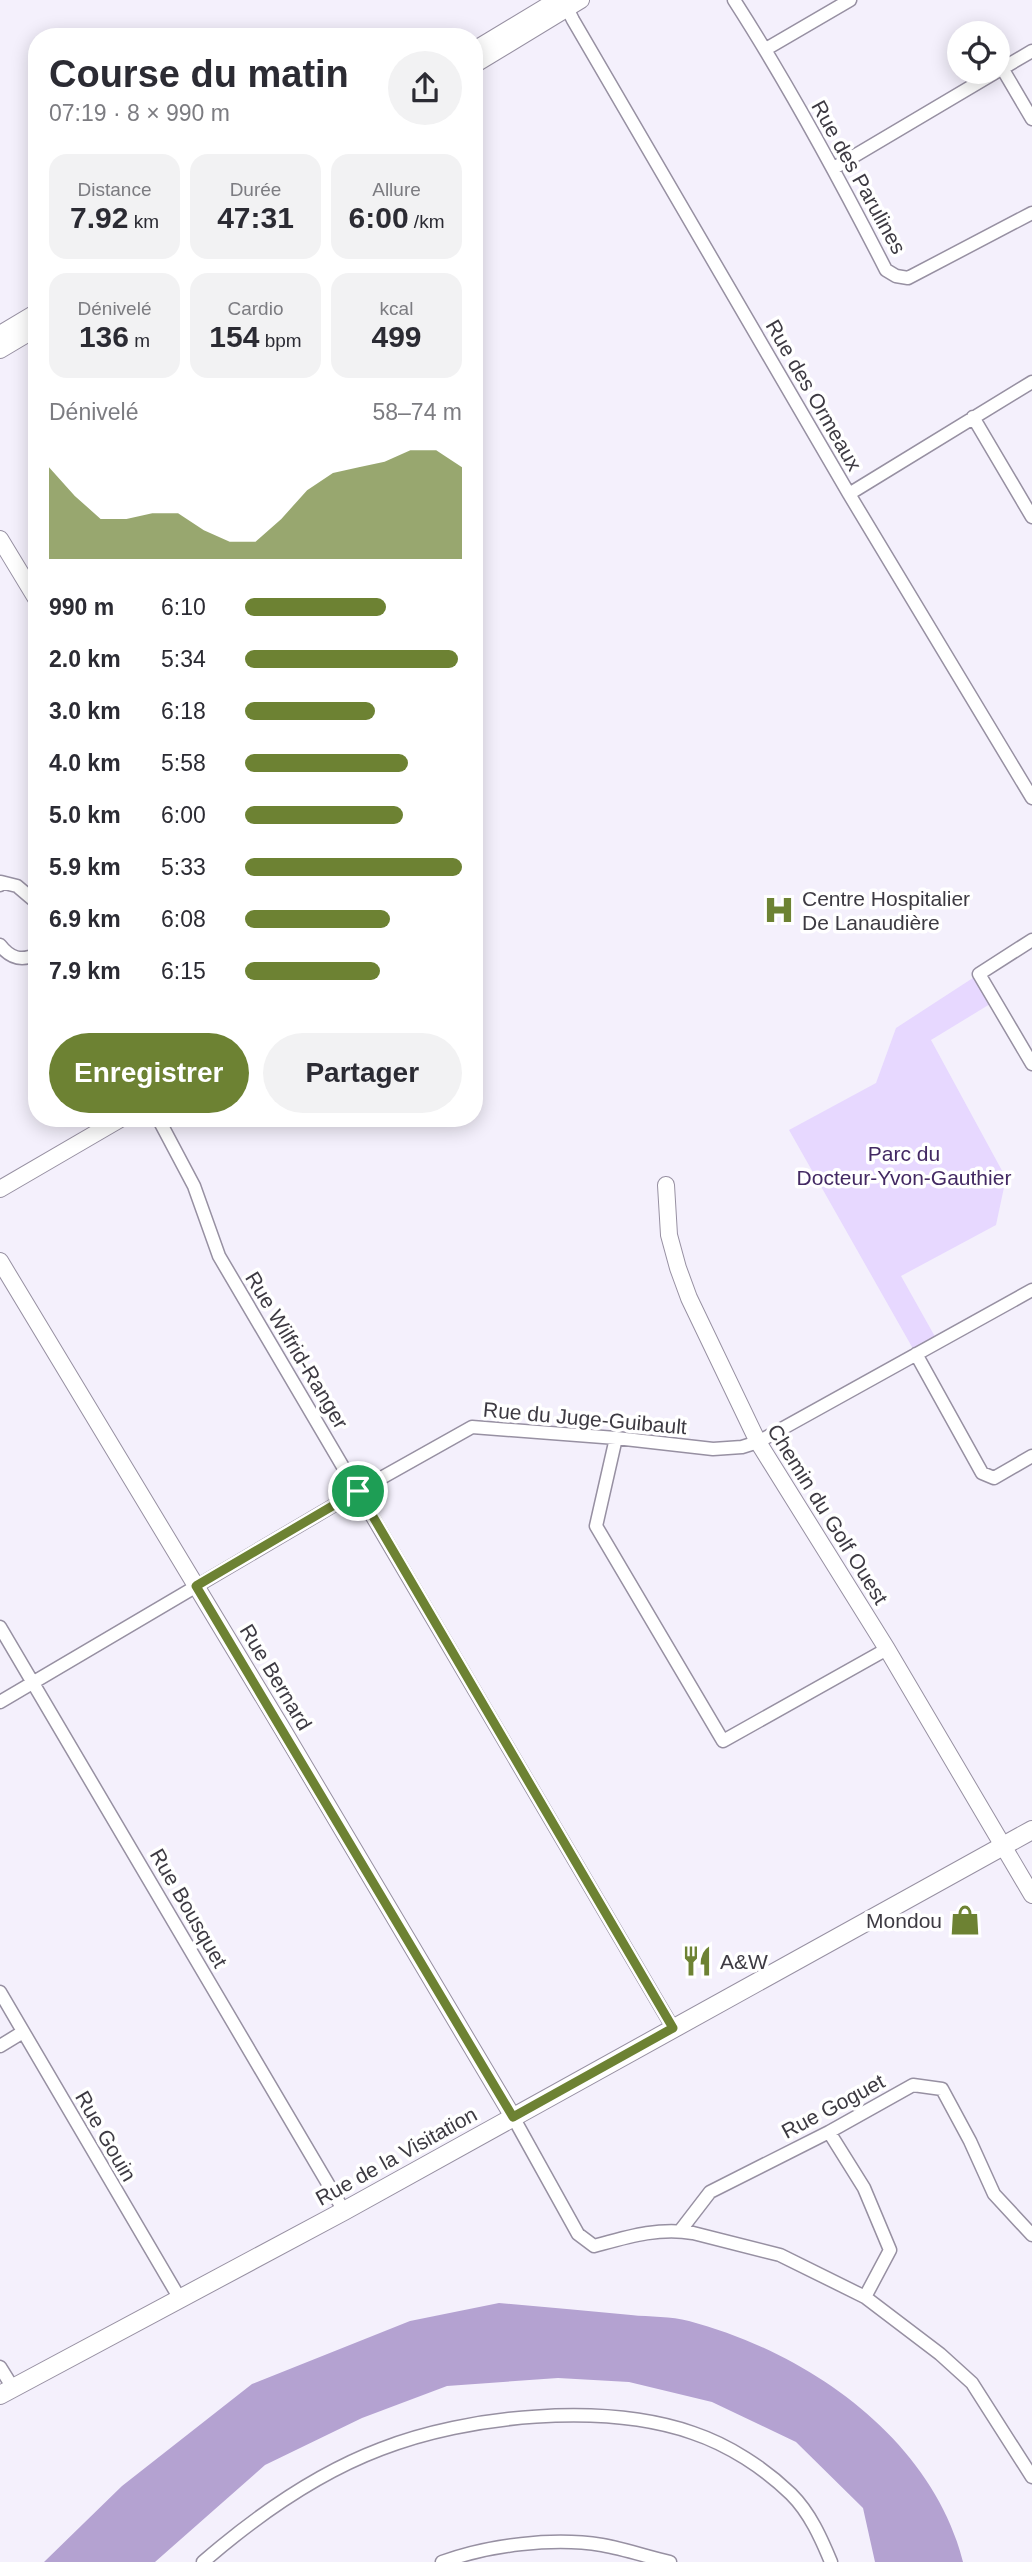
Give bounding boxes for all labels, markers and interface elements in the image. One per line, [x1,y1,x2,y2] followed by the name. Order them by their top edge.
[947,21,1010,84] map controls
[947,21,1010,84] button: locate
[388,51,462,125] button: share
[49,53,349,95] text: Course du matin
[807,96,911,258] street label: Rue des Parulines
[49,100,230,126] text: 07:19 · 8 × 990 m
[78,179,151,200] text: Distance
[230,179,281,200] text: Durée
[372,179,421,200] text: Allure
[70,201,128,234] text: 7.92
[217,201,294,234] text: 47:31
[349,201,409,234] text: 6:00
[128,211,159,232] text: km
[409,211,444,232] text: /km
[78,298,151,319] text: Dénivelé
[228,298,283,319] text: Cardio
[380,298,413,319] text: kcal
[761,315,867,475] street label: Rue des Ormeaux
[79,320,129,353] text: 136
[209,320,259,353] text: 154
[371,320,422,353] text: 499
[129,330,150,351] text: m
[259,330,302,351] text: bpm
[49,399,139,425] text: Dénivelé
[372,399,462,425] text: 58–74 m
[49,594,114,620] text: 990 m
[161,594,206,620] text: 6:10
[49,646,121,672] text: 2.0 km
[161,646,206,672] text: 5:34
[49,698,121,724] text: 3.0 km
[161,698,206,724] text: 6:18
[49,750,121,776] text: 4.0 km
[161,750,206,776] text: 5:58
[49,802,121,828] text: 5.0 km
[161,802,206,828] text: 6:00
[49,854,121,880] text: 5.9 km
[161,854,206,880] text: 5:33
[802,887,970,934] place label: Centre Hospitalier De Lanaudière
[762,893,796,927] hospital icon: Centre Hospitalier De Lanaudière
[49,906,121,932] text: 6.9 km
[161,906,206,932] text: 6:08
[49,958,121,984] text: 7.9 km
[161,958,206,984] text: 6:15
[49,1033,249,1113] button: Enregistrer
[263,1033,462,1113] button: Partager
[797,1142,1011,1189] park label: Parc du Docteur-Yvon-Gauthier
[241,1268,353,1432] street label: Rue Wilfrid-Ranger
[482,1398,688,1438] street label: Rue du Juge-Guibault
[763,1420,893,1608] street label: Chemin du Golf Ouest
[328,1461,388,1521] pin
[339,1472,377,1510] icon: arrive
[235,1620,317,1734] street label: Rue Bernard
[146,1845,232,1972] street label: Rue Bousquet
[948,1903,982,1937] shop icon: Mondou
[866,1909,942,1932] place label: Mondou
[680,1944,714,1978] restaurant icon: A&W
[720,1950,768,1973] place label: A&W
[778,2069,889,2143] street label: Rue Goguet
[71,2087,141,2185] street label: Rue Gouin
[311,2102,481,2210] street label: Rue de la Visitation

